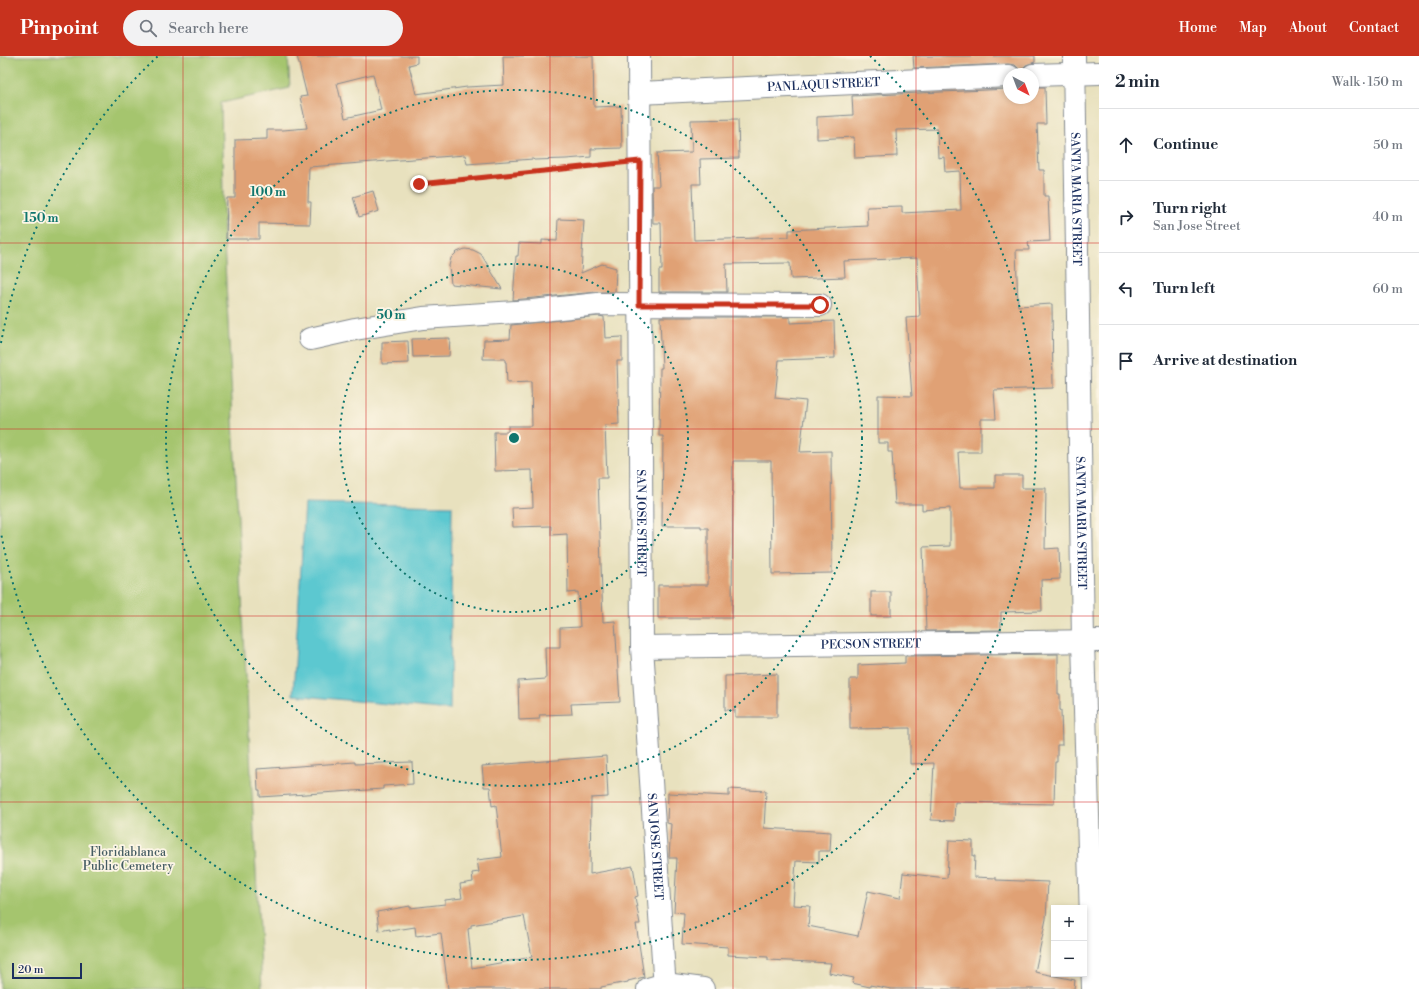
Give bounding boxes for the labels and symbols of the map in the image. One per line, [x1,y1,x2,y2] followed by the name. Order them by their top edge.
[1003,68,1039,104] north arrow
[767,74,881,95] street label: PANLAQUI STREET
[1068,132,1085,266] street label: SANTA MARIA STREET
[410,175,428,193] route end
[250,185,286,200] text: 100 m
[24,211,58,226] text: 150 m
[811,296,829,314] route start
[376,308,406,323] text: 50 m
[507,431,521,445] centre of rings
[1073,456,1090,590] street label: SANTA MARIA STREET
[634,469,649,577] street label: SAN JOSE STREET
[821,636,922,652] street label: PECSON STREET
[644,792,667,901] street label: SAN JOSE STREET
[83,845,173,874] park label: Floridablanca Public Cemetery
[12,961,82,980] scale bar

